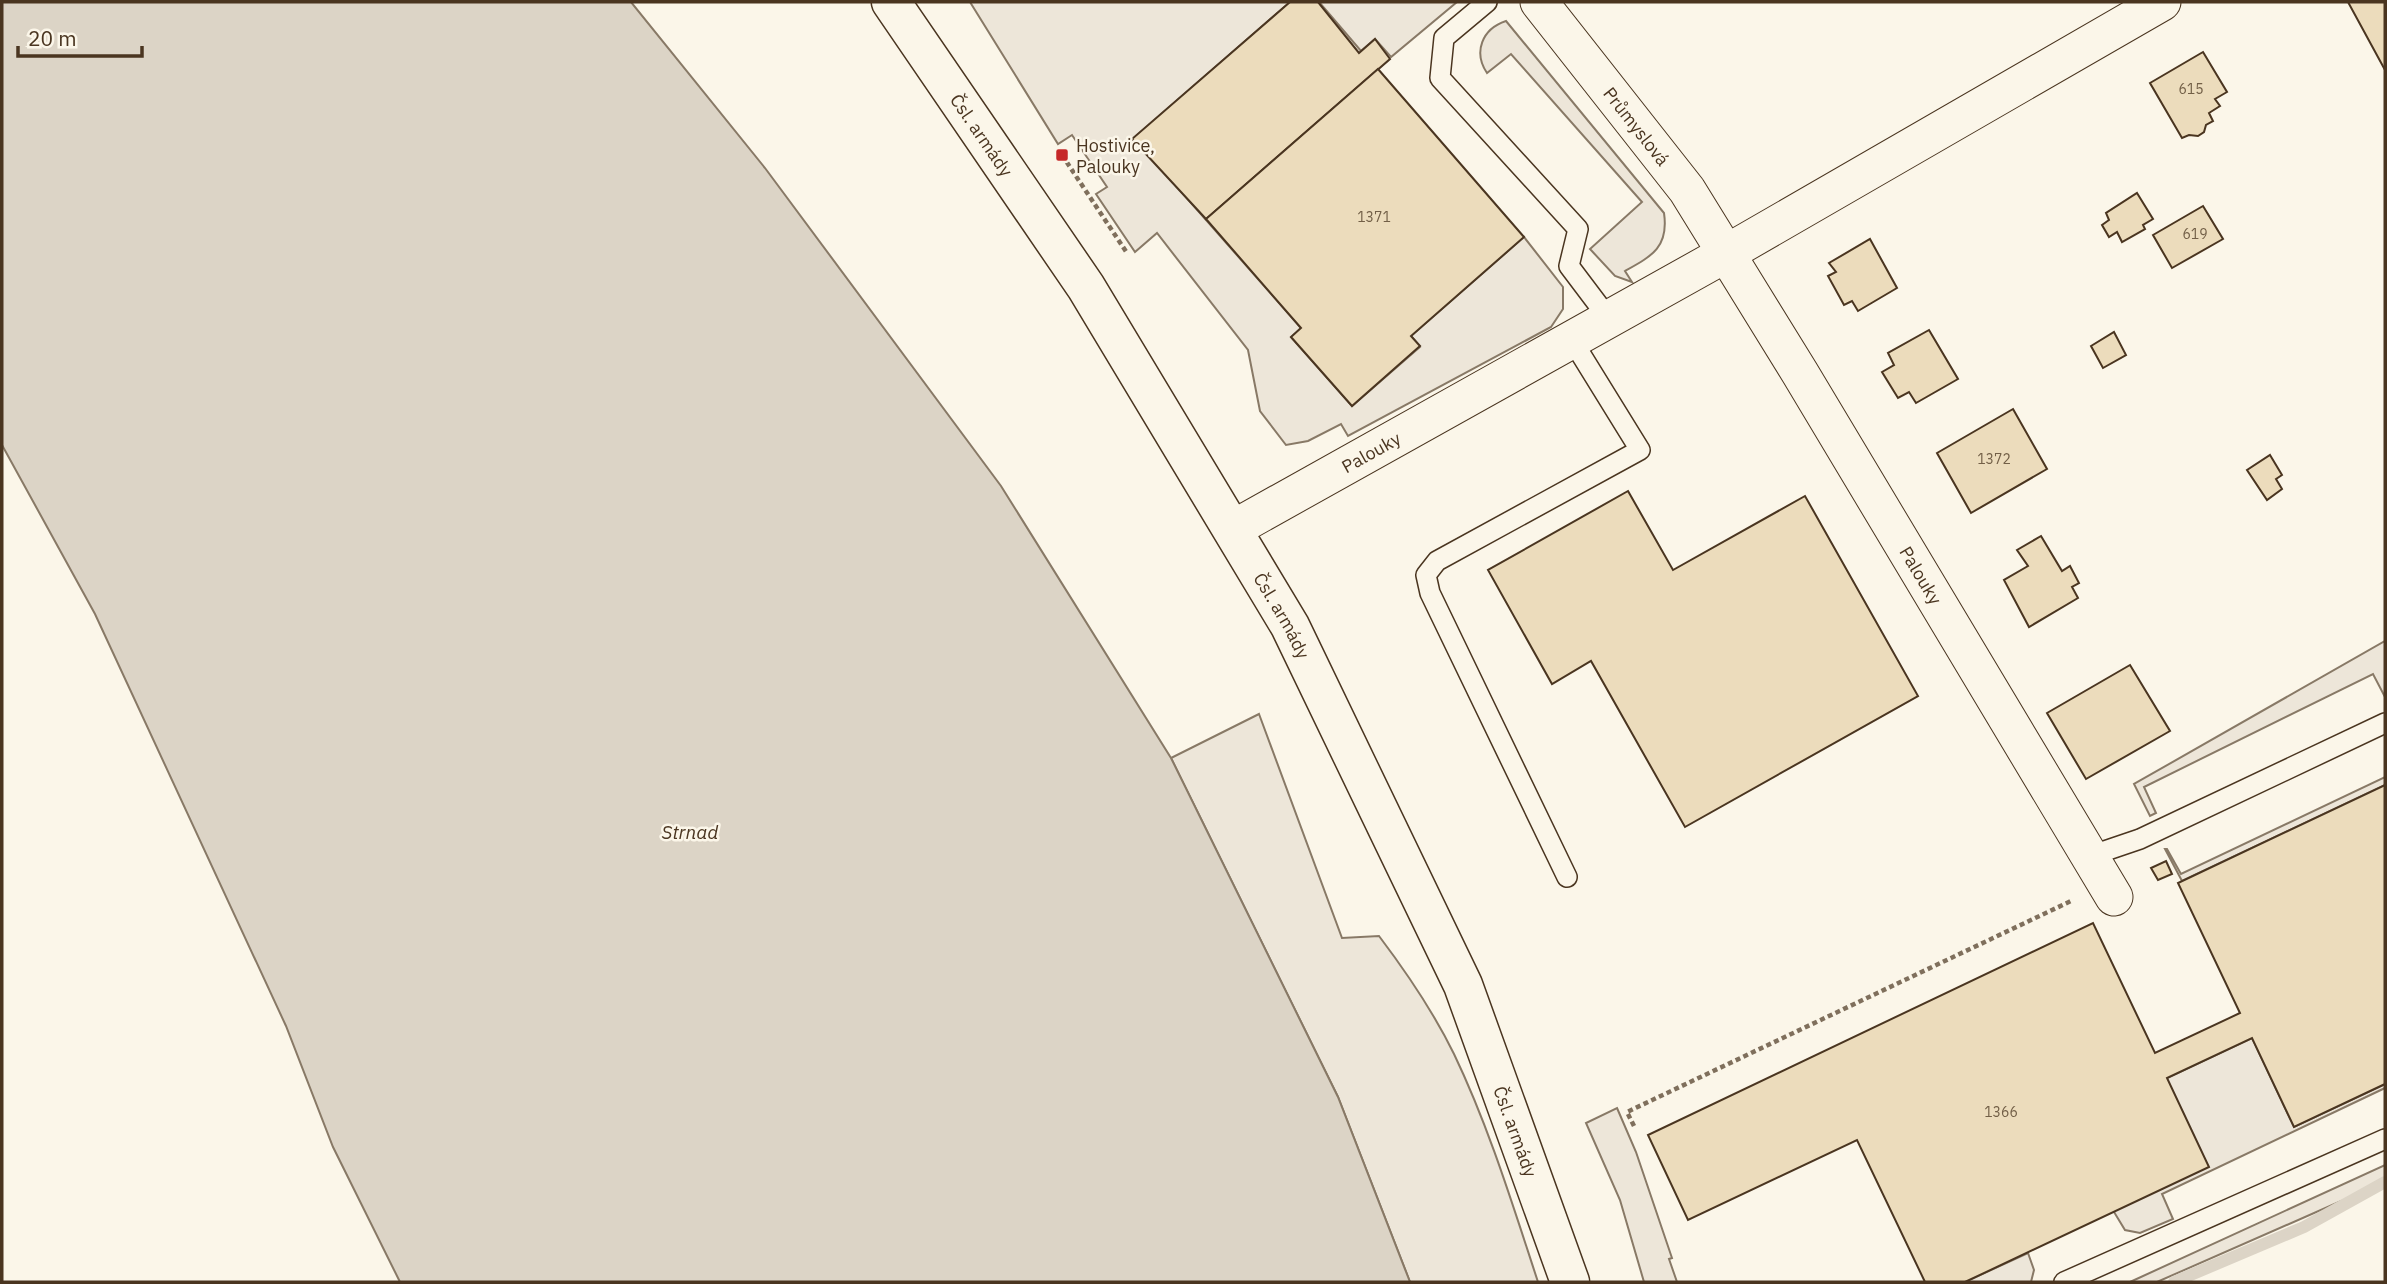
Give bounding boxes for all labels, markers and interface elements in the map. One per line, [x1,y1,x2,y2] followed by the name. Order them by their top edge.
[18,14,142,58] scale bar
[28,24,77,52] text: 20 m
[2178,80,2204,98] house number: 615
[1599,82,1675,170] street label: Průmyslová
[946,89,1018,181] street label: Čsl. armády
[1076,134,1155,178] place label: Hostivice, Palouky
[1054,147,1070,163] marker: Hostivice, Palouky
[1357,208,1391,226] house number: 1371
[2182,225,2208,243] house number: 619
[1337,426,1405,478] street label: Palouky
[1977,450,2011,468] house number: 1372
[1895,542,1947,609] street label: Palouky
[1249,568,1315,662] street label: Čsl. armády
[662,820,719,844] water label: Strnad
[1489,1082,1543,1180] street label: Čsl. armády
[1984,1103,2018,1121] house number: 1366

